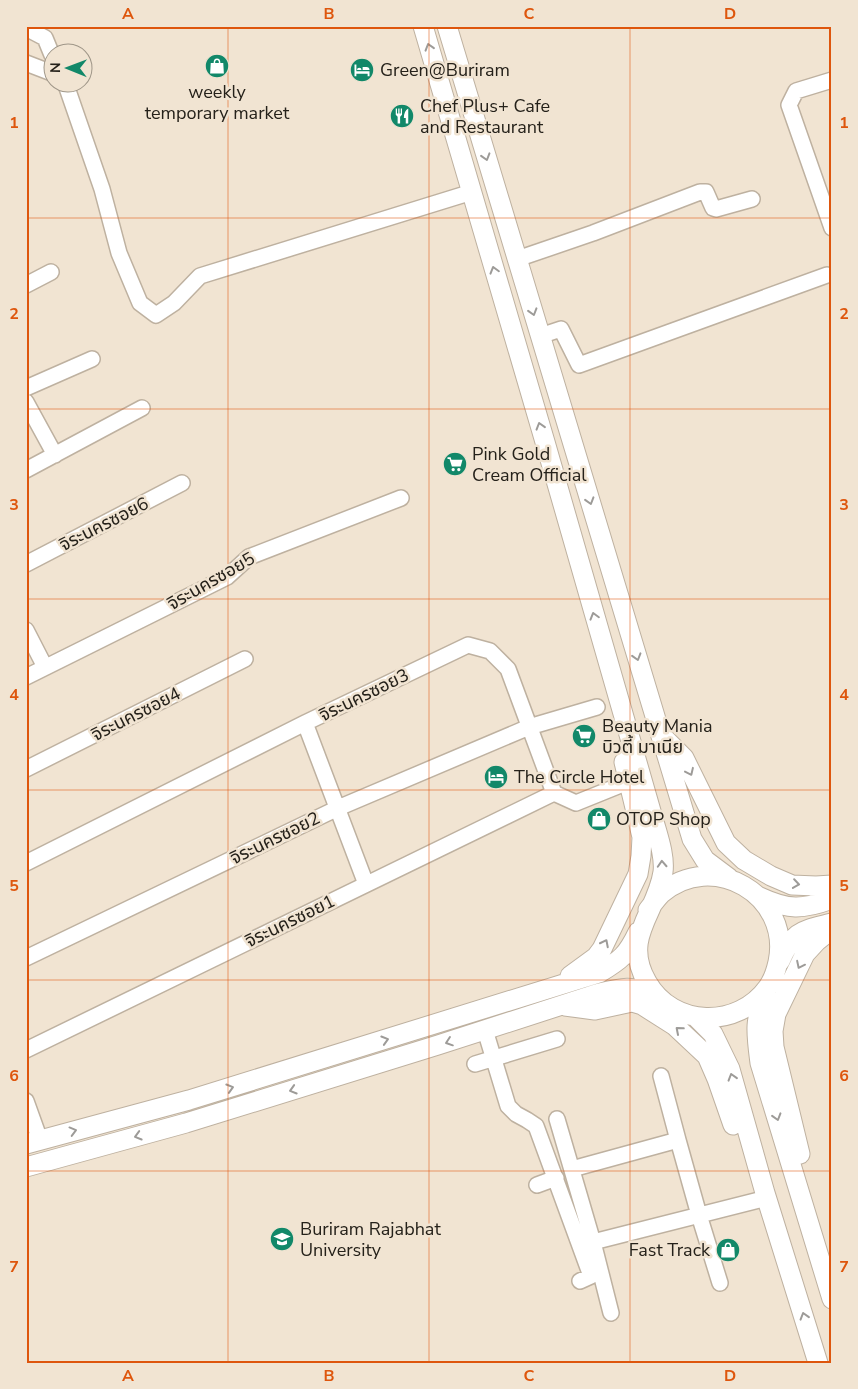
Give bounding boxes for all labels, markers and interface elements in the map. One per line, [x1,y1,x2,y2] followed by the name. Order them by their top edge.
[122,3,134,25] text: A
[323,3,335,25] text: B
[524,3,535,25] text: C
[724,3,736,25] text: D
[42,42,92,92] north arrow
[424,44,434,52] one-way arrow
[204,53,230,79] shop icon: weekly temporary market
[349,57,375,83] hotel icon: Green@Buriram
[380,58,510,82] place label: Green@Buriram
[46,62,65,73] text: N
[145,80,290,125] place label: weekly temporary market
[420,94,550,139] place label: Chef Plus+ Cafe and Restaurant
[389,103,415,129] restaurant icon: Chef Plus+ Cafe and Restaurant
[9,112,19,134] text: 1
[839,112,849,134] text: 1
[481,152,491,160] one-way arrow
[490,267,500,275] one-way arrow
[9,303,19,325] text: 2
[839,303,849,325] text: 2
[528,308,538,316] one-way arrow
[536,423,546,431] one-way arrow
[472,442,587,487] place label: Pink Gold Cream Official
[442,451,468,477] supermarket icon: Pink Gold Cream Official
[55,491,153,557] street label: จิระนครซอย6
[9,494,19,516] text: 3
[839,494,849,516] text: 3
[585,497,595,505] one-way arrow
[163,546,259,616] street label: จิระนครซอย5
[589,612,600,621] one-way arrow
[632,652,642,660] one-way arrow
[315,663,413,727] street label: จิระนครซอย3
[87,681,185,747] street label: จิระนครซอย4
[9,684,19,706] text: 4
[839,684,849,706] text: 4
[602,714,713,759] place label: Beauty Mania บิวตี้ มาเนีย
[571,723,597,749] supermarket icon: Beauty Mania บิวตี้ มาเนีย
[483,764,509,790] hotel icon: The Circle Hotel
[514,765,645,789] place label: The Circle Hotel
[684,767,695,776] one-way arrow
[226,806,324,870] street label: จิระนครซอย2
[586,806,612,832] shop icon: OTOP Shop
[616,807,711,831] place label: OTOP Shop
[657,860,667,868] one-way arrow
[9,875,19,897] text: 5
[839,875,849,897] text: 5
[792,879,801,889] one-way arrow
[241,889,339,953] street label: จิระนครซอย1
[599,939,609,948] one-way arrow
[796,960,806,969] one-way arrow
[675,1027,684,1036] one-way arrow
[380,1035,389,1045] one-way arrow
[445,1036,453,1046] one-way arrow
[9,1065,19,1087] text: 6
[839,1065,849,1087] text: 6
[727,1073,737,1081] one-way arrow
[225,1083,233,1093] one-way arrow
[290,1084,298,1094] one-way arrow
[771,1112,781,1121] one-way arrow
[69,1127,77,1137] one-way arrow
[133,1130,142,1141] one-way arrow
[300,1217,441,1262] place label: Buriram Rajabhat University
[269,1226,295,1252] school or university icon: Buriram Rajabhat University
[715,1237,741,1263] shop icon: Fast Track
[629,1238,711,1262] place label: Fast Track
[9,1256,19,1278] text: 7
[839,1256,849,1278] text: 7
[800,1313,810,1321] one-way arrow
[122,1365,134,1387] text: A
[323,1365,335,1387] text: B
[524,1365,535,1387] text: C
[724,1365,736,1387] text: D

